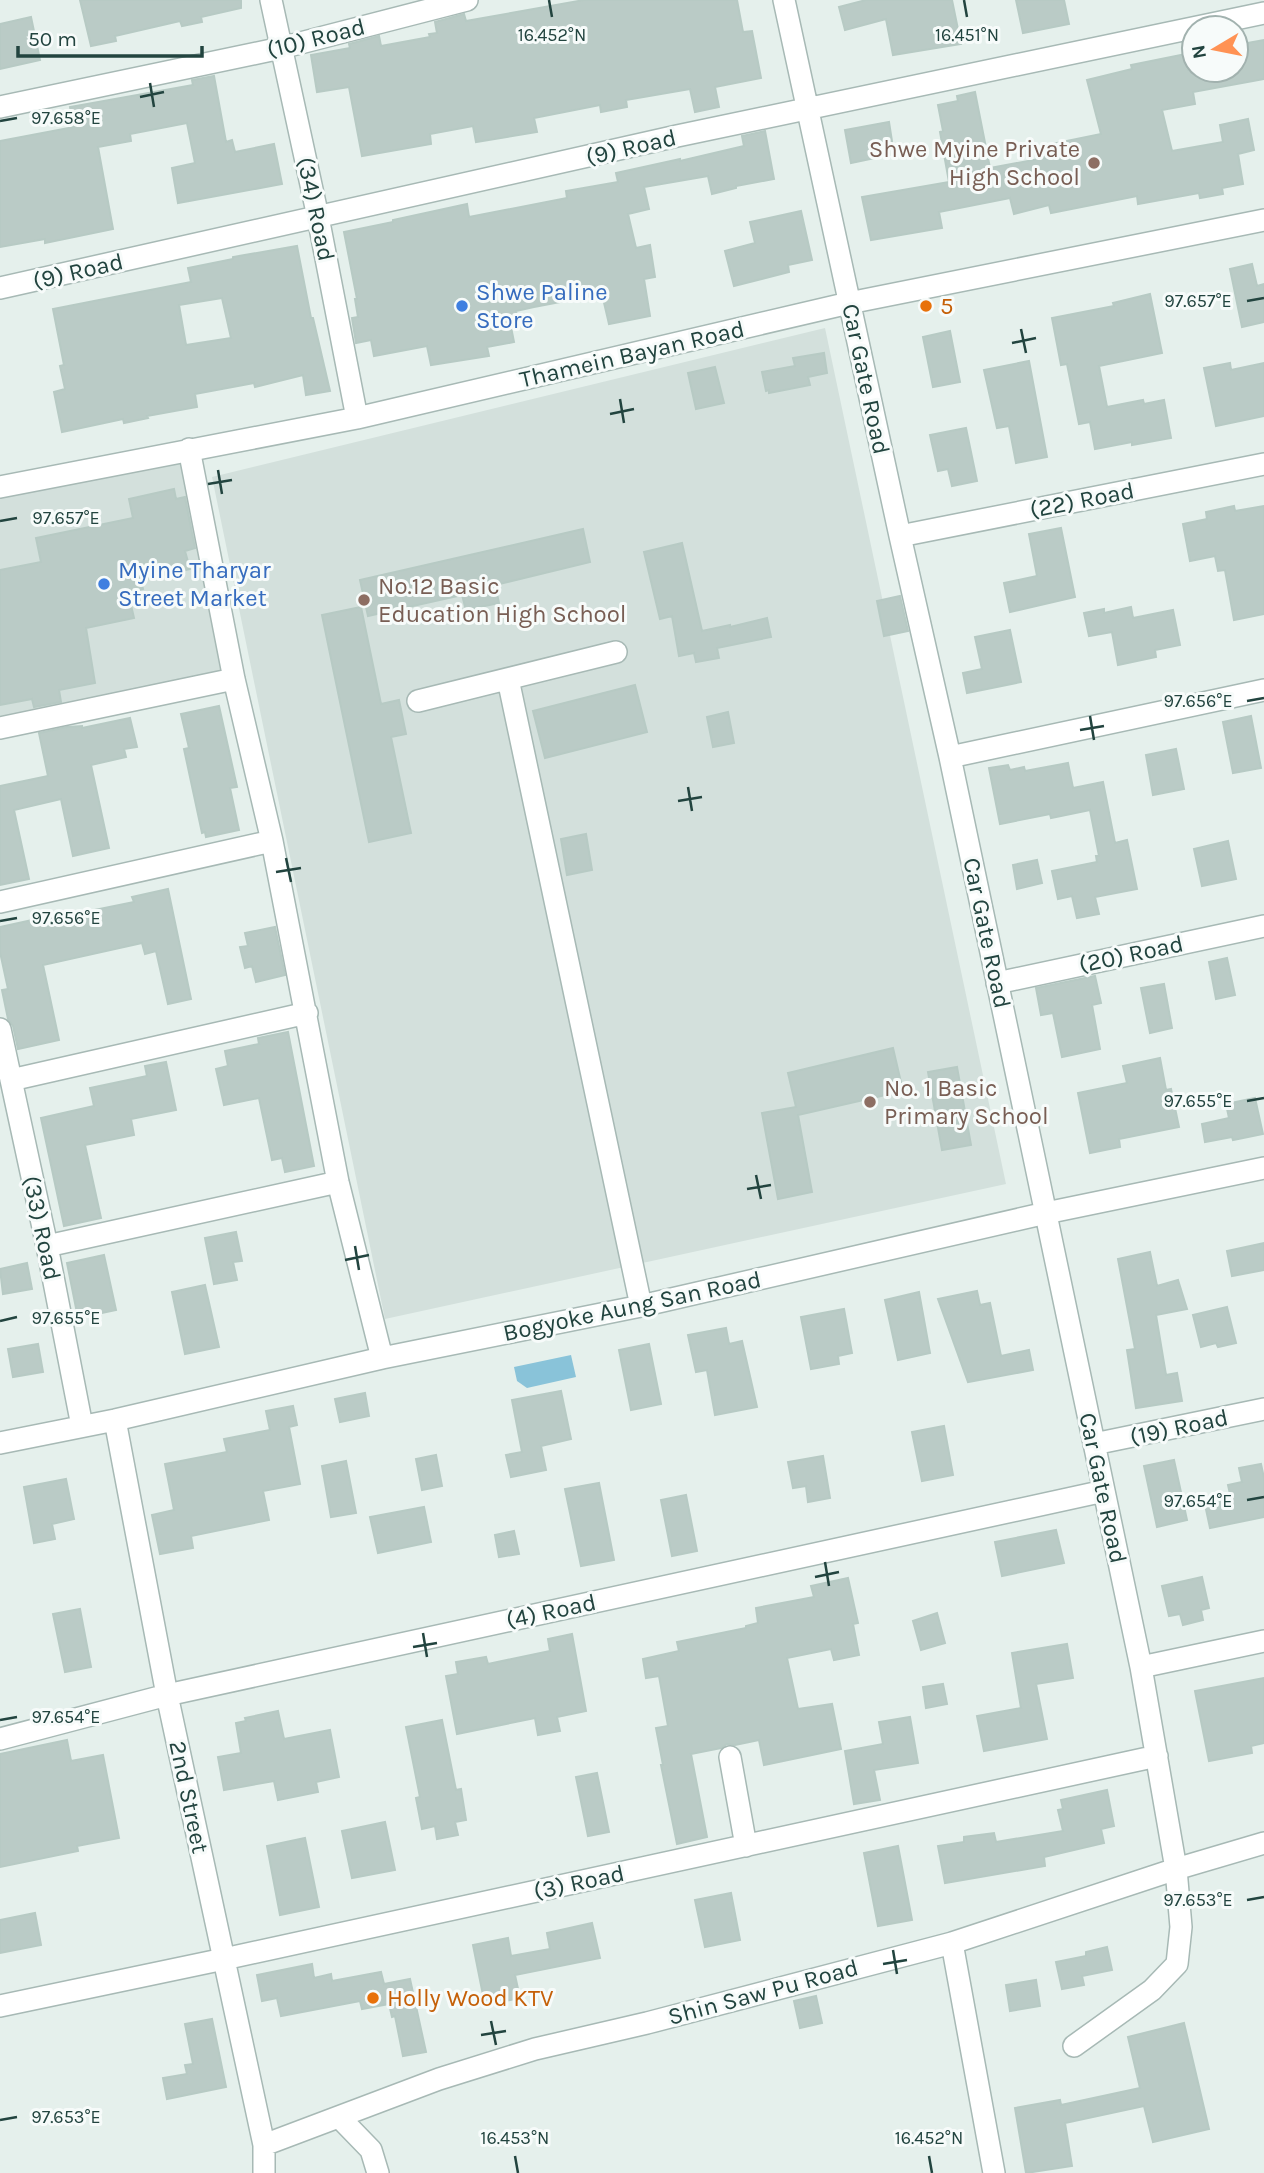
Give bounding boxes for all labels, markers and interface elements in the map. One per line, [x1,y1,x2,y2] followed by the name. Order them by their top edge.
[264,12,368,64] street label: (10) Road
[18,14,201,58] scale bar
[1180,14,1250,84] north arrow
[518,24,586,46] text: 16.452°N
[935,24,999,46] text: 16.451°N
[28,27,77,51] text: 50 m
[1187,43,1211,60] text: N
[31,107,101,129] text: 97.658°E
[583,123,679,171] street label: (9) Road
[869,135,1080,191] place label: Shwe Myine Private High School
[291,154,341,264] street label: (34) Road
[1086,155,1102,171] marker: Shwe Myine Private High School
[30,247,126,295] street label: (9) Road
[476,278,608,334] place label: Shwe Paline Store
[1164,290,1232,312] text: 97.657°E
[940,292,954,320] place label: 5
[454,298,470,314] marker: Shwe Paline Store
[918,298,934,314] marker: 5
[836,301,896,457] street label: Car Gate Road
[517,315,747,393] street label: Thamein Bayan Road
[1027,476,1137,524] street label: (22) Road
[32,507,100,529] text: 97.657°E
[118,556,271,612] place label: Myine Tharyar Street Market
[378,572,627,628] place label: No.12 Basic Education High School
[96,576,112,592] marker: Myine Tharyar Street Market
[356,592,372,608] marker: No.12 Basic Education High School
[1163,690,1233,712] text: 97.656°E
[957,855,1017,1011] street label: Car Gate Road
[31,907,101,929] text: 97.656°E
[1076,929,1186,979] street label: (20) Road
[884,1074,1049,1130] place label: No. 1 Basic Primary School
[1164,1090,1232,1112] text: 97.655°E
[862,1094,878,1110] marker: No. 1 Basic Primary School
[17,1173,67,1283] street label: (33) Road
[500,1265,764,1347] street label: Bogyoke Aung San Road
[32,1307,100,1329] text: 97.655°E
[1127,1403,1231,1451] street label: (19) Road
[1073,1410,1133,1566] street label: Car Gate Road
[1164,1490,1232,1512] text: 97.654°E
[503,1588,599,1634] street label: (4) Road
[32,1706,100,1728] text: 97.654°E
[163,1738,215,1856] street label: 2nd Street
[531,1859,627,1905] street label: (3) Road
[1163,1889,1233,1911] text: 97.653°E
[665,1953,861,2031] street label: Shin Saw Pu Road
[387,1984,554,2012] place label: Holly Wood KTV
[365,1990,381,2006] marker: Holly Wood KTV
[31,2106,101,2128] text: 97.653°E
[481,2127,549,2149] text: 16.453°N
[895,2127,963,2149] text: 16.452°N

